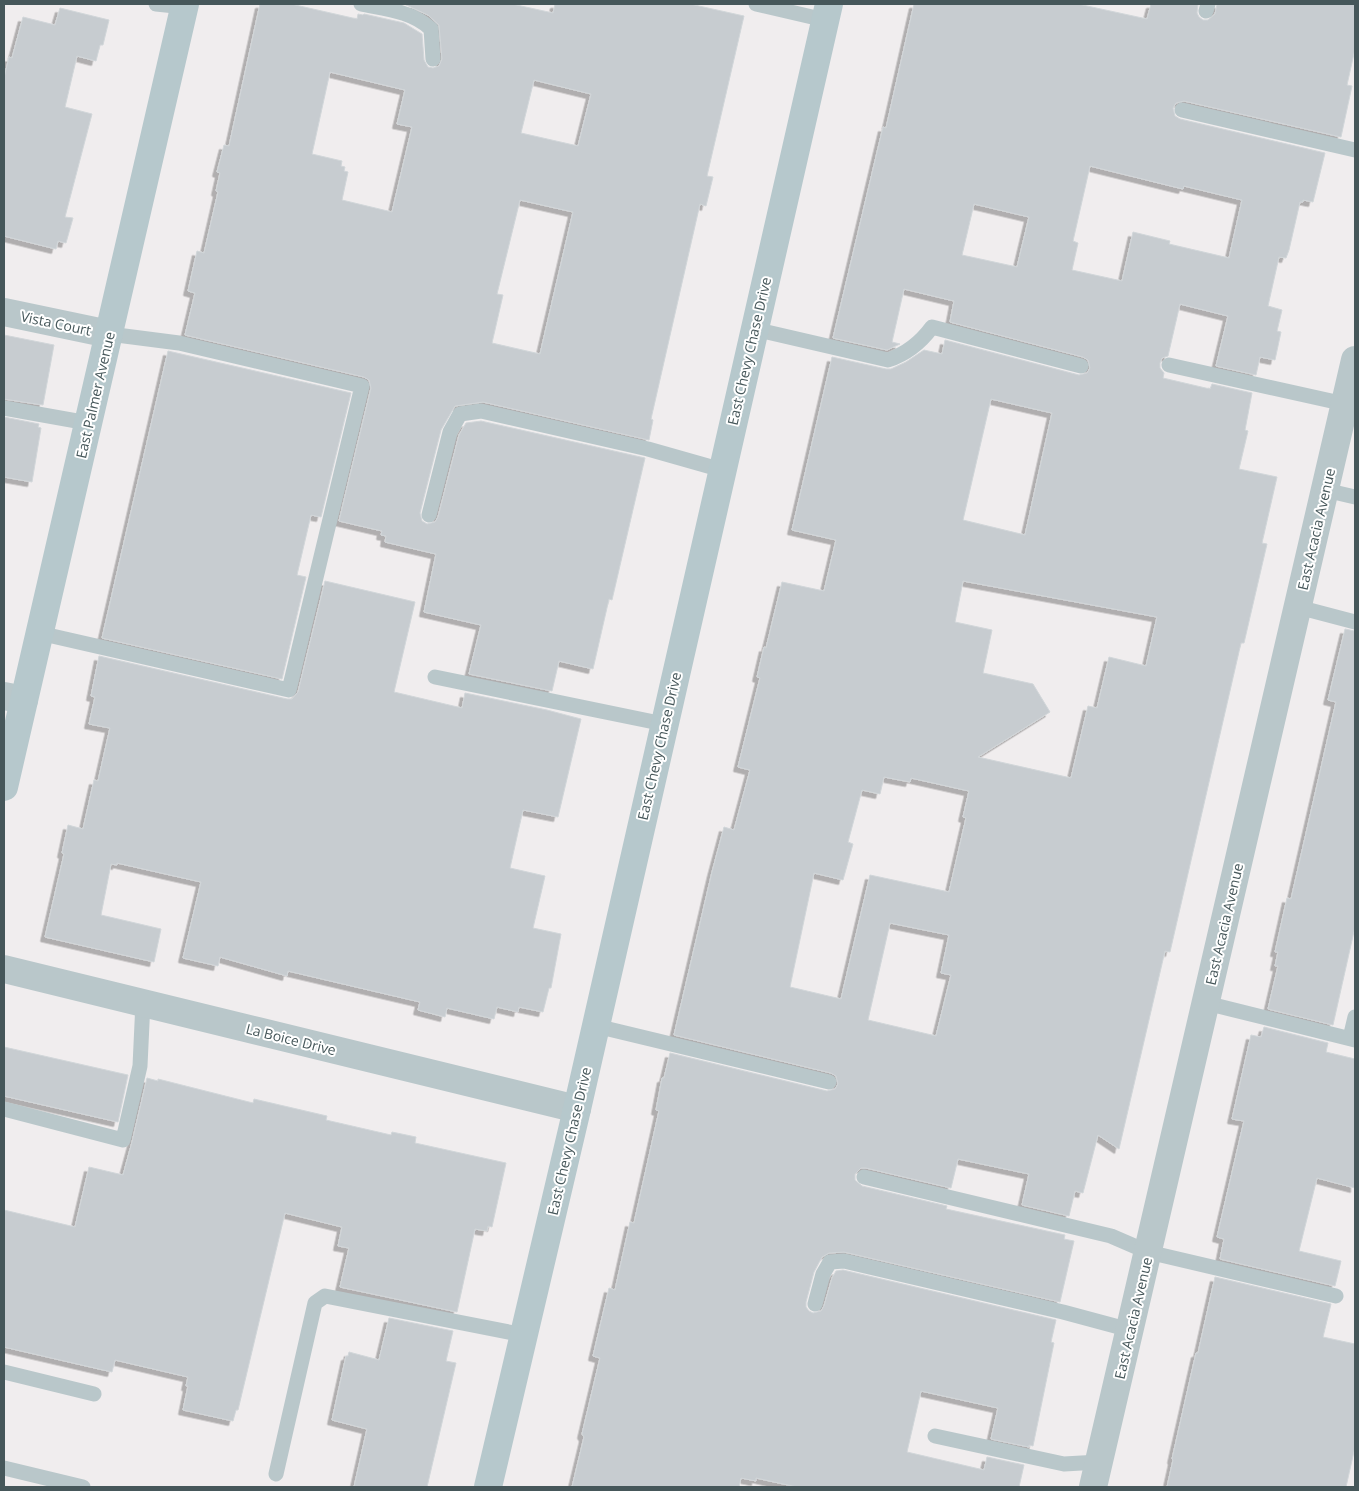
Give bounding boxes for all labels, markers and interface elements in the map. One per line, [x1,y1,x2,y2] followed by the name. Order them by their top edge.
[723,275,775,427] street label: East Chevy Chase Drive
[19,306,93,340] street label: Vista Court
[71,330,119,460] street label: East Palmer Avenue
[1293,466,1339,592] street label: East Acacia Avenue
[633,670,685,822] street label: East Chevy Chase Drive
[1201,861,1247,987] street label: East Acacia Avenue
[244,1019,338,1059] street label: La Boice Drive
[543,1065,595,1217] street label: East Chevy Chase Drive
[1110,1255,1156,1381] street label: East Acacia Avenue

